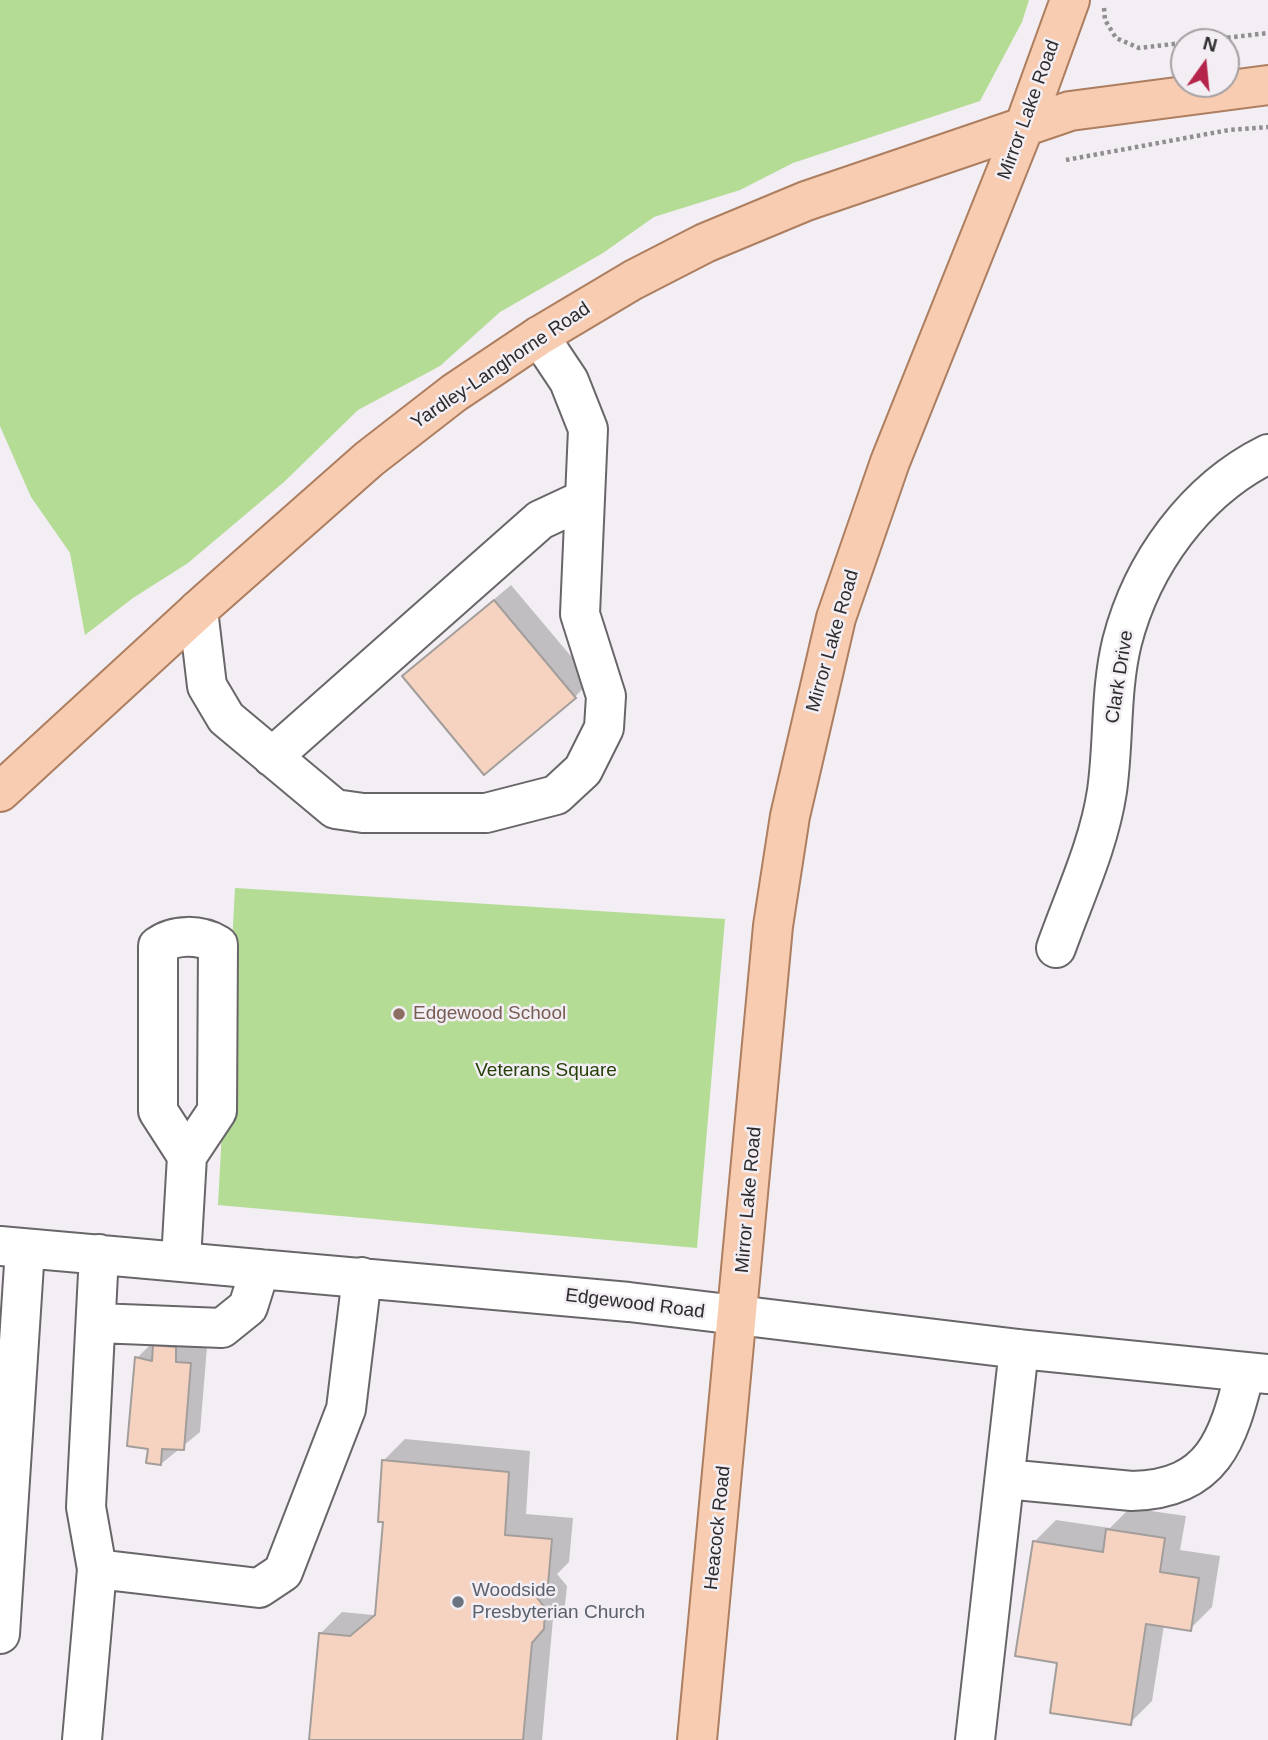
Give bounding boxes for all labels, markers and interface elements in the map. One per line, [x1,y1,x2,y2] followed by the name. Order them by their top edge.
[1170,28,1240,98] north arrow
[1201,32,1219,56] text: N
[993,37,1065,183] street label: Mirror Lake Road
[407,298,595,434] street label: Yardley-Langhorne Road
[802,567,864,715] street label: Mirror Lake Road
[1101,629,1139,725] street label: Clark Drive
[413,1003,566,1025] place label: Edgewood School
[391,1006,407,1022] marker: Edgewood School
[475,1060,617,1082] park label: Veterans Square
[731,1126,767,1274] street label: Mirror Lake Road
[564,1284,706,1324] street label: Edgewood Road
[700,1465,736,1591] street label: Heacock Road
[472,1580,645,1624] place label: Woodside Presbyterian Church
[450,1594,466,1610] marker: Woodside Presbyterian Church

